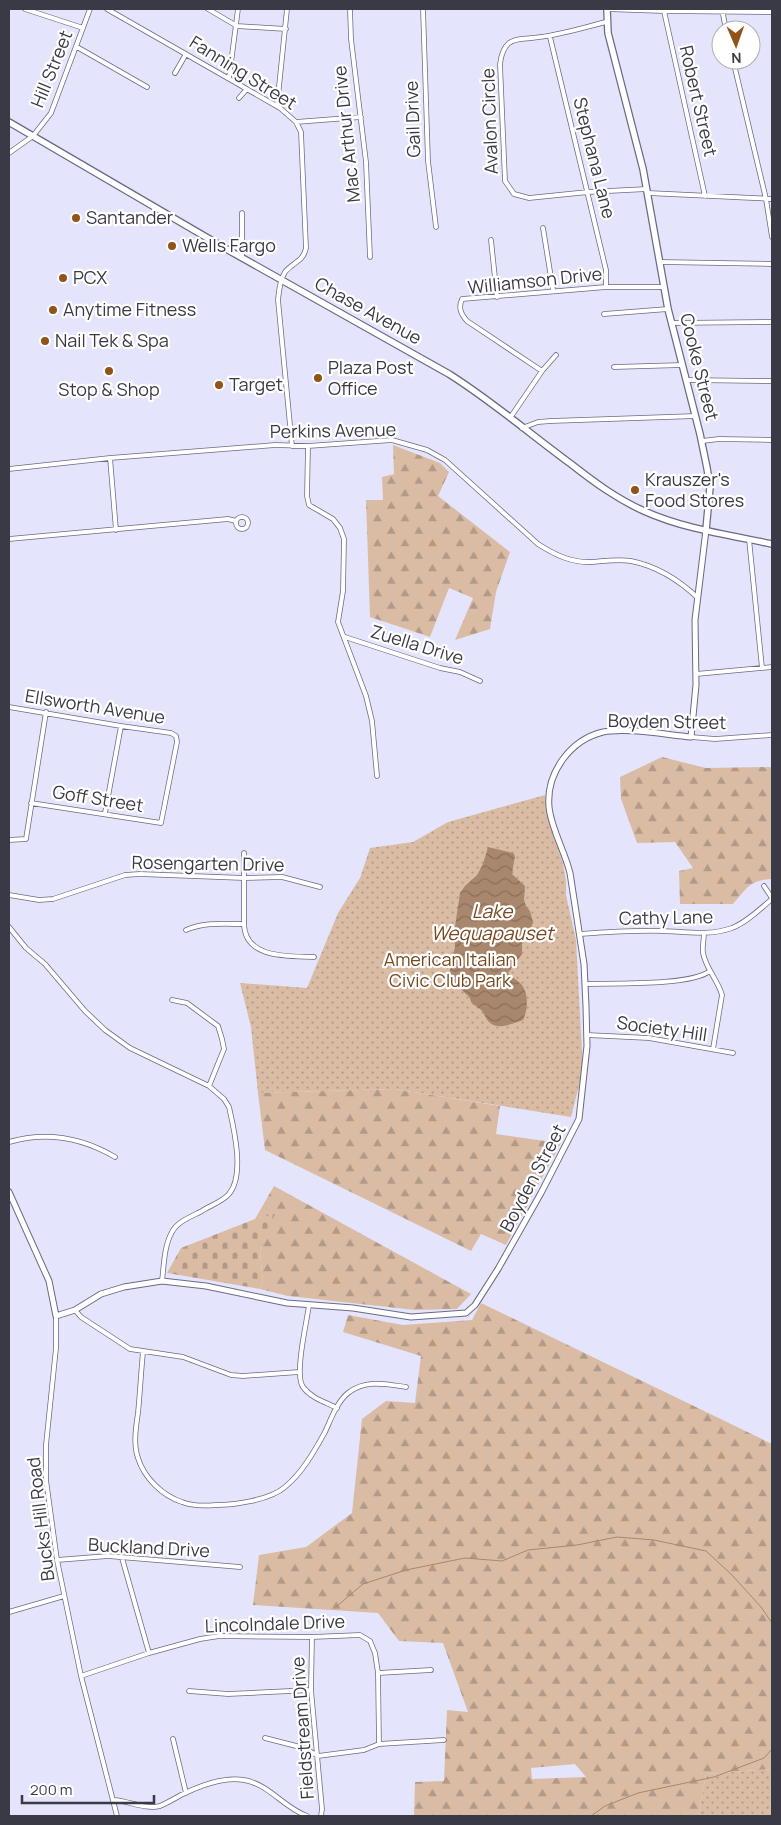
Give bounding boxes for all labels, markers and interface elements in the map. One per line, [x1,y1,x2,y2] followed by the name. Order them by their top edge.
[711,20,761,70] north arrow
[25,26,77,111] street label: Hill Street
[185,30,302,115] street label: Fanning Street
[675,43,723,159] street label: Robert Street
[731,49,742,68] text: N
[327,65,365,204] street label: Mac Arthur Drive
[475,68,503,175] street label: Avalon Circle
[399,80,425,158] street label: Gail Drive
[568,95,622,221] street label: Stephana Lane
[86,205,174,229] place label: Santander
[70,212,82,224] marker: Santander
[182,233,276,257] place label: Wells Fargo
[166,240,178,252] marker: Wells Fargo
[466,261,603,299] street label: Williamson Drive
[73,265,107,289] place label: PCX
[311,271,426,349] street label: Chase Avenue
[57,272,69,284] marker: PCX
[63,297,196,321] place label: Anytime Fitness
[47,304,59,316] marker: Anytime Fitness
[675,311,725,423] street label: Cooke Street
[55,328,169,352] place label: Nail Tek & Spa
[39,335,51,347] marker: Nail Tek & Spa
[328,355,414,400] place label: Plaza Post Office
[103,365,115,377] marker: Stop & Shop
[229,372,283,396] place label: Target
[312,372,324,384] marker: Plaza Post Office
[58,377,160,401] place label: Stop & Shop
[213,379,225,391] marker: Target
[270,417,396,443] street label: Perkins Avenue
[645,467,744,512] place label: Krauszer's Food Stores
[629,484,641,496] marker: Krauszer's Food Stores
[368,618,467,670] street label: Zuella Drive
[23,683,167,729] street label: Ellsworth Avenue
[608,708,726,734] street label: Boyden Street
[51,779,145,817] street label: Goff Street
[131,850,285,876] street label: Rosengarten Drive
[431,898,556,946] water label: Lake Wequapauset
[619,904,713,930] street label: Cathy Lane
[384,947,516,992] park label: American Italian Civic Club Park
[615,1010,709,1046] street label: Society Hill
[494,1120,571,1235] street label: Boyden Street
[20,1456,60,1582] street label: Bucks Hill Road
[88,1532,211,1562] street label: Buckland Drive
[204,1609,345,1637] street label: Lincolndale Drive
[285,1656,319,1800] street label: Fieldstream Drive
[22,1772,155,1804] scale bar
[30,1779,73,1800] text: 200 m

